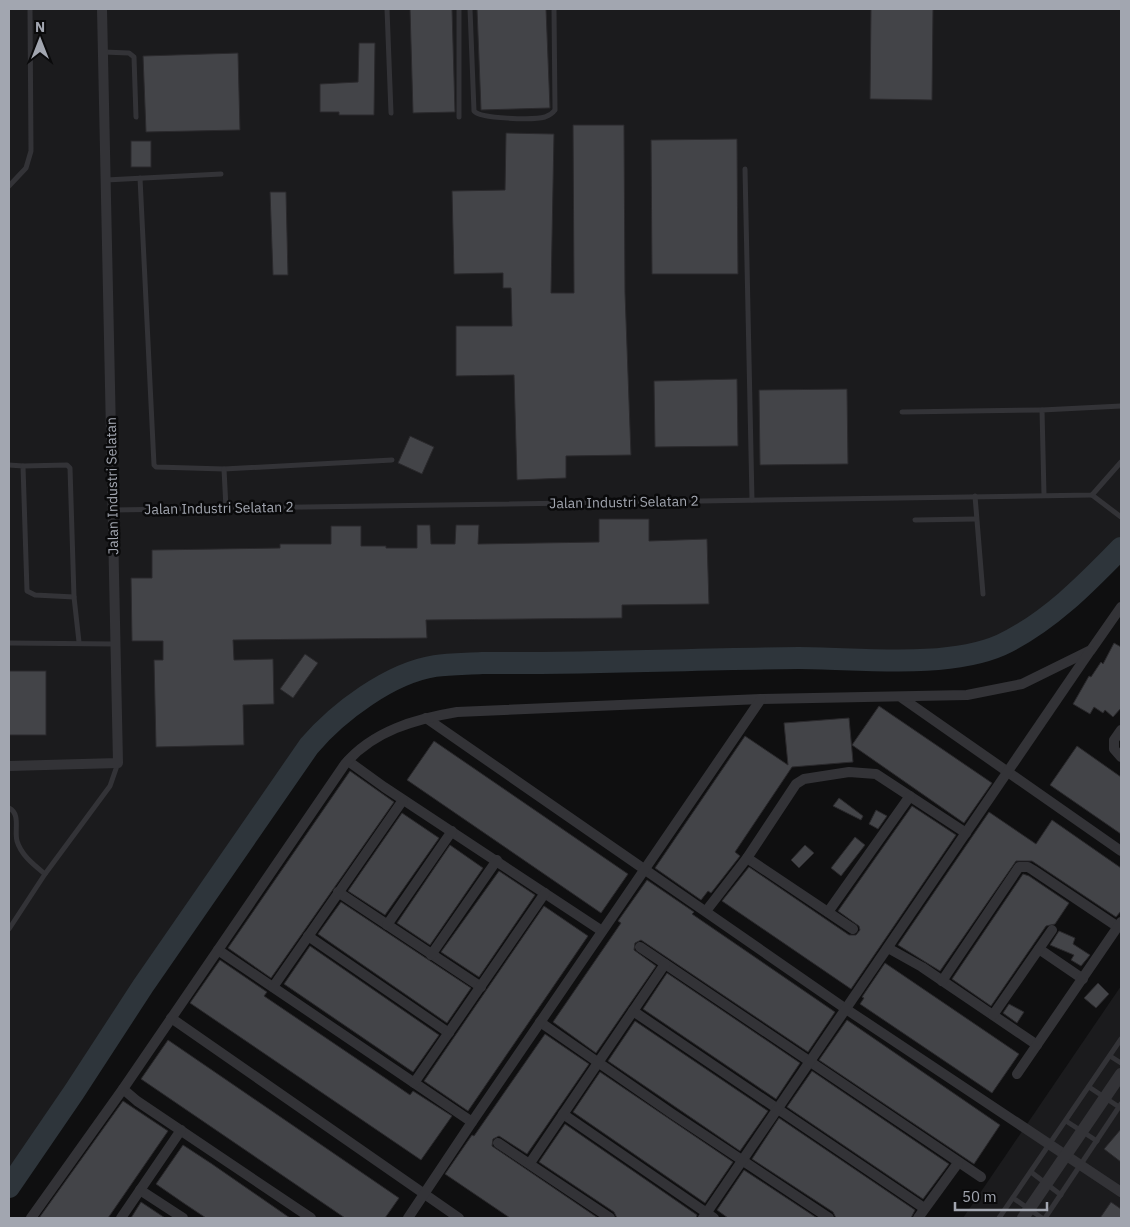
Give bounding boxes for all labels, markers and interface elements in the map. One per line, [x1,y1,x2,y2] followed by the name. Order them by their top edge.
[15,15,65,65] north arrow
[35,18,45,36] text: N
[102,417,122,555] street label: Jalan Industri Selatan
[549,492,699,512] street label: Jalan Industri Selatan 2
[144,498,294,518] street label: Jalan Industri Selatan 2
[955,1180,1048,1212] scale bar
[962,1187,997,1206] text: 50 m

